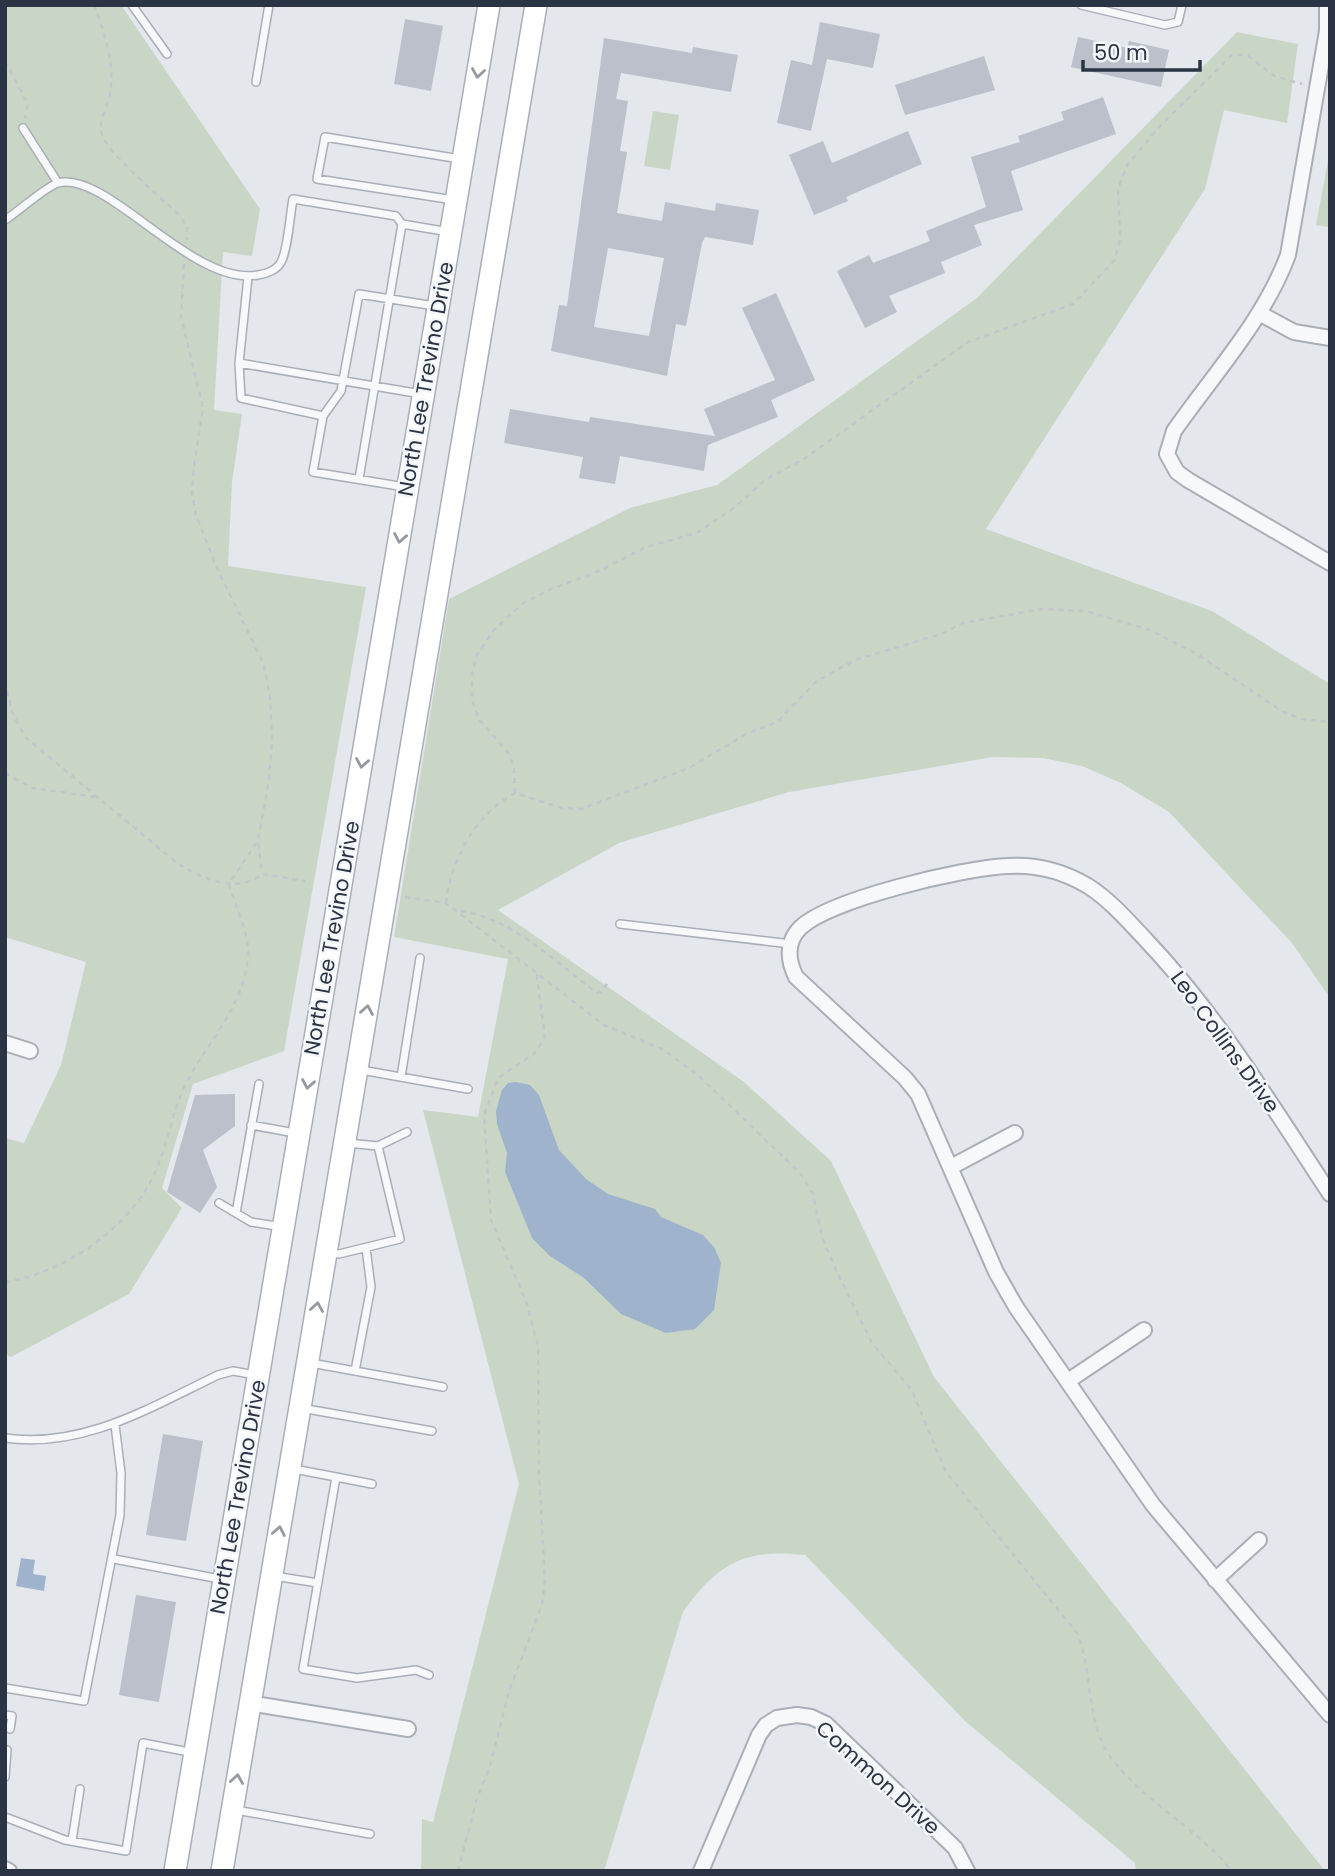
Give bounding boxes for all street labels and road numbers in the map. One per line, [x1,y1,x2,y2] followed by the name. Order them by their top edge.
[391,259,460,499] street label: North Lee Trevino Drive
[297,818,366,1058] street label: North Lee Trevino Drive
[1164,965,1287,1119] street label: Leo Collins Drive
[203,1377,272,1617] street label: North Lee Trevino Drive
[810,1714,947,1841] street label: Common Drive

